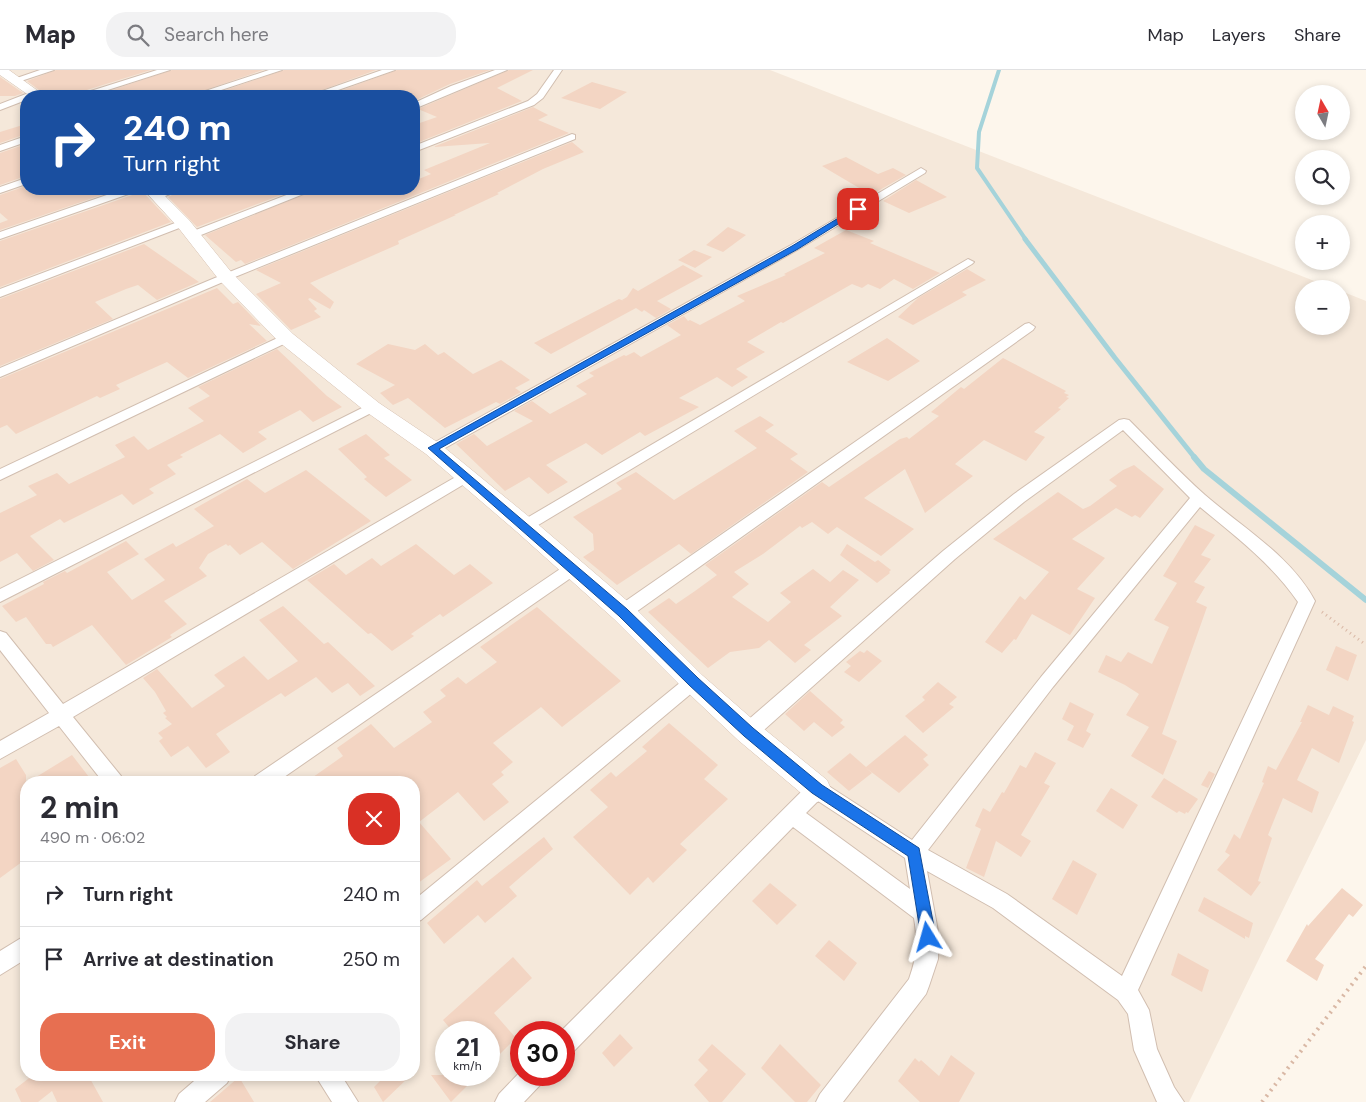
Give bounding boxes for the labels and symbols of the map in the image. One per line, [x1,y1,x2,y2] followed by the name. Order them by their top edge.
[1295,85,1350,140] north arrow
[837,188,879,230] pin
[901,910,953,962] position arrow
[510,1021,575,1086] speed limit sign: 30

